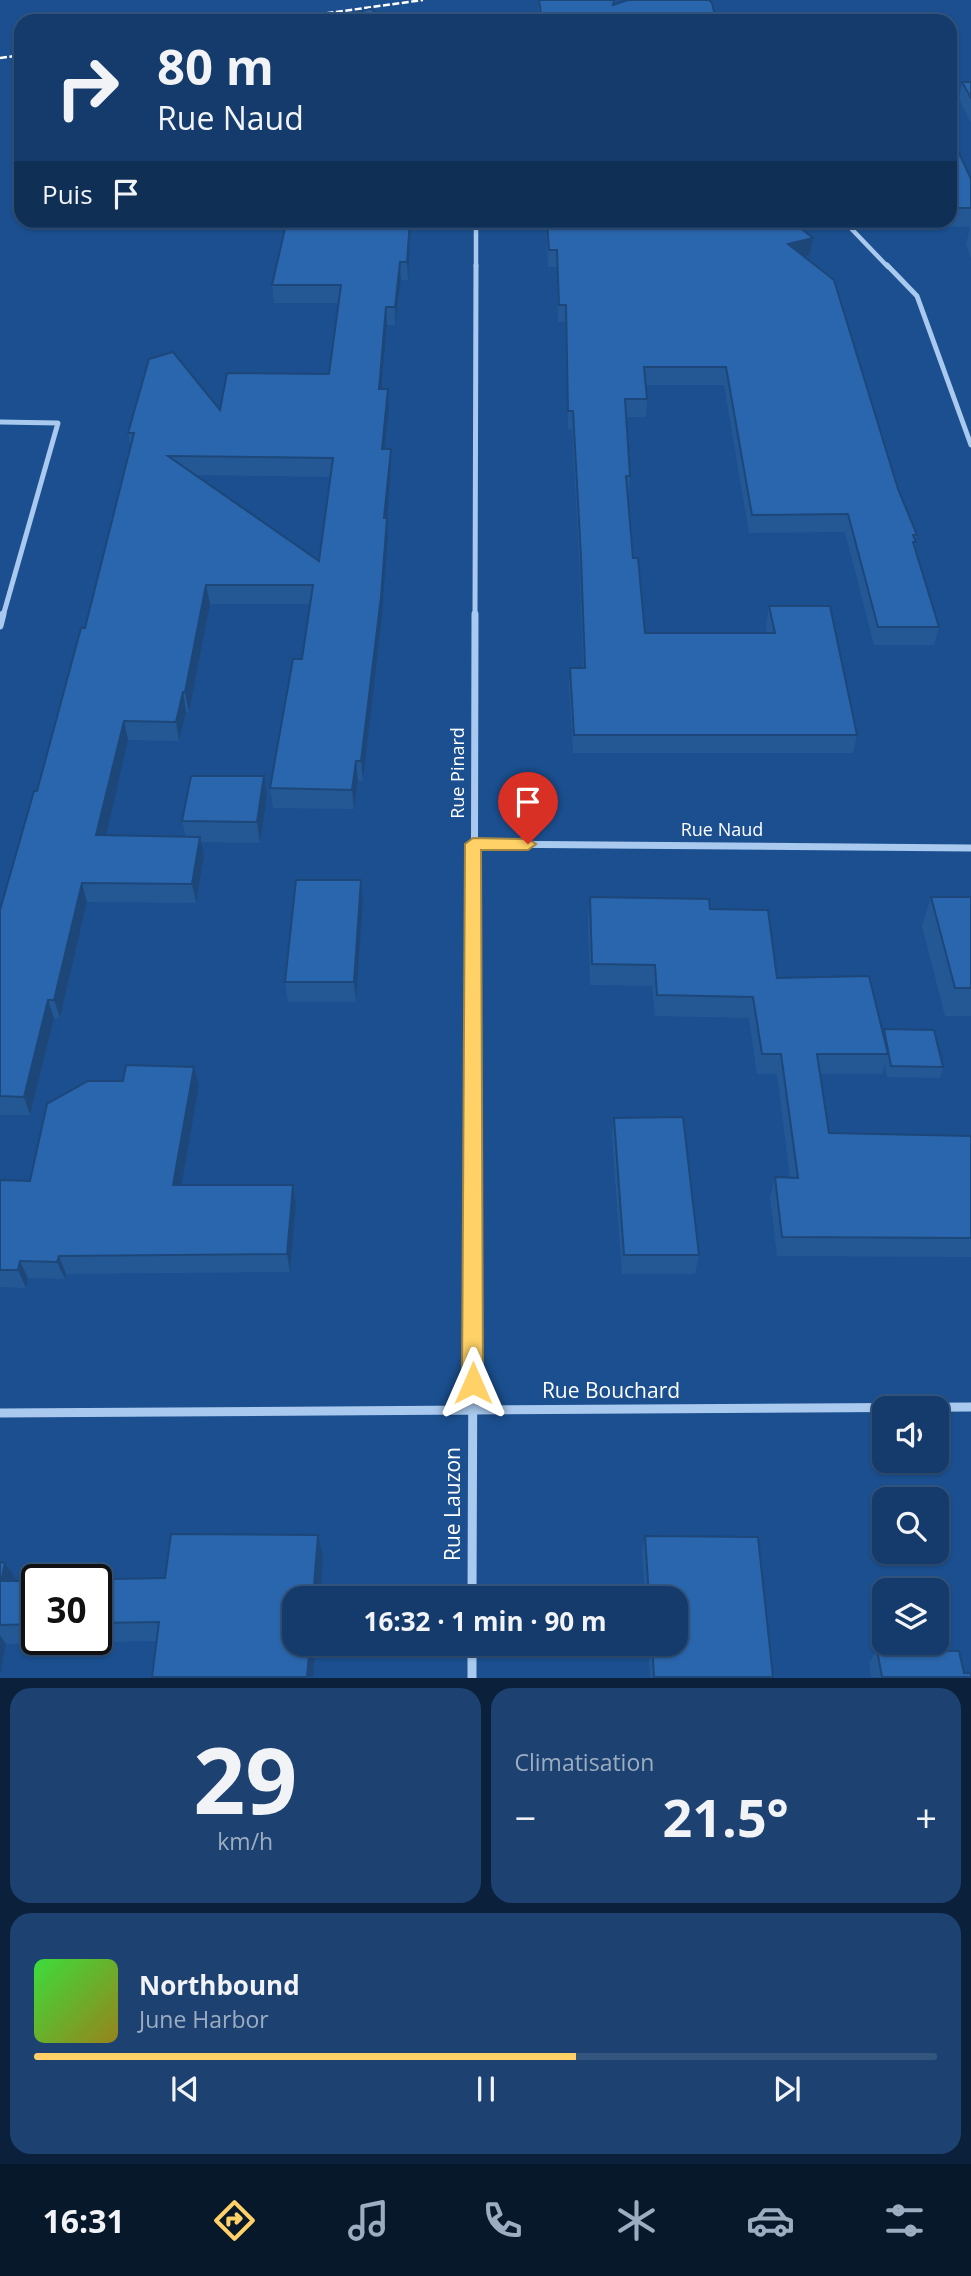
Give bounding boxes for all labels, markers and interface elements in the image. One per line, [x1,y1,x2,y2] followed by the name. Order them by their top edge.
[157,33,274,99] text: 80 m
[42,42,133,133] icon: right
[157,96,304,139] text: Rue Naud
[107,175,145,213] icon: arrive
[42,176,93,212] text: Puis
[445,727,469,819] street label: Rue Pinard
[498,772,558,844] pin
[509,783,547,821] icon: arrive
[681,817,763,841] street label: Rue Naud
[436,1346,510,1420] position arrow
[542,1376,680,1404] street label: Rue Bouchard
[872,1396,949,1655] map controls
[872,1396,949,1473] button: sound
[438,1447,466,1561] street label: Rue Lauzon
[872,1487,949,1564] button: search
[21,1564,112,1655] speed limit sign: 30
[872,1578,949,1655] button: layers
[364,1603,606,1639] text: 16:32 · 1 min · 90 m
[193,1717,297,1841] text: 29
[515,1746,654,1778] text: Climatisation
[663,1781,789,1852] text: 21.5°
[515,1791,536,1843] text: −
[915,1791,937,1843] text: +
[217,1825,273,1857] text: km/h
[139,1967,300,2003] text: Northbound
[139,2003,269,2035] text: June Harbor
[166,2070,204,2108] icon: previous
[467,2070,505,2108] icon: pause
[768,2070,806,2108] icon: next
[210,2196,259,2245] icon: directions
[344,2196,393,2245] icon: music
[478,2196,527,2245] icon: phone
[612,2196,661,2245] icon: climate
[746,2196,795,2245] icon: car
[880,2196,929,2245] icon: filters
[42,2199,125,2242] text: 16:31

